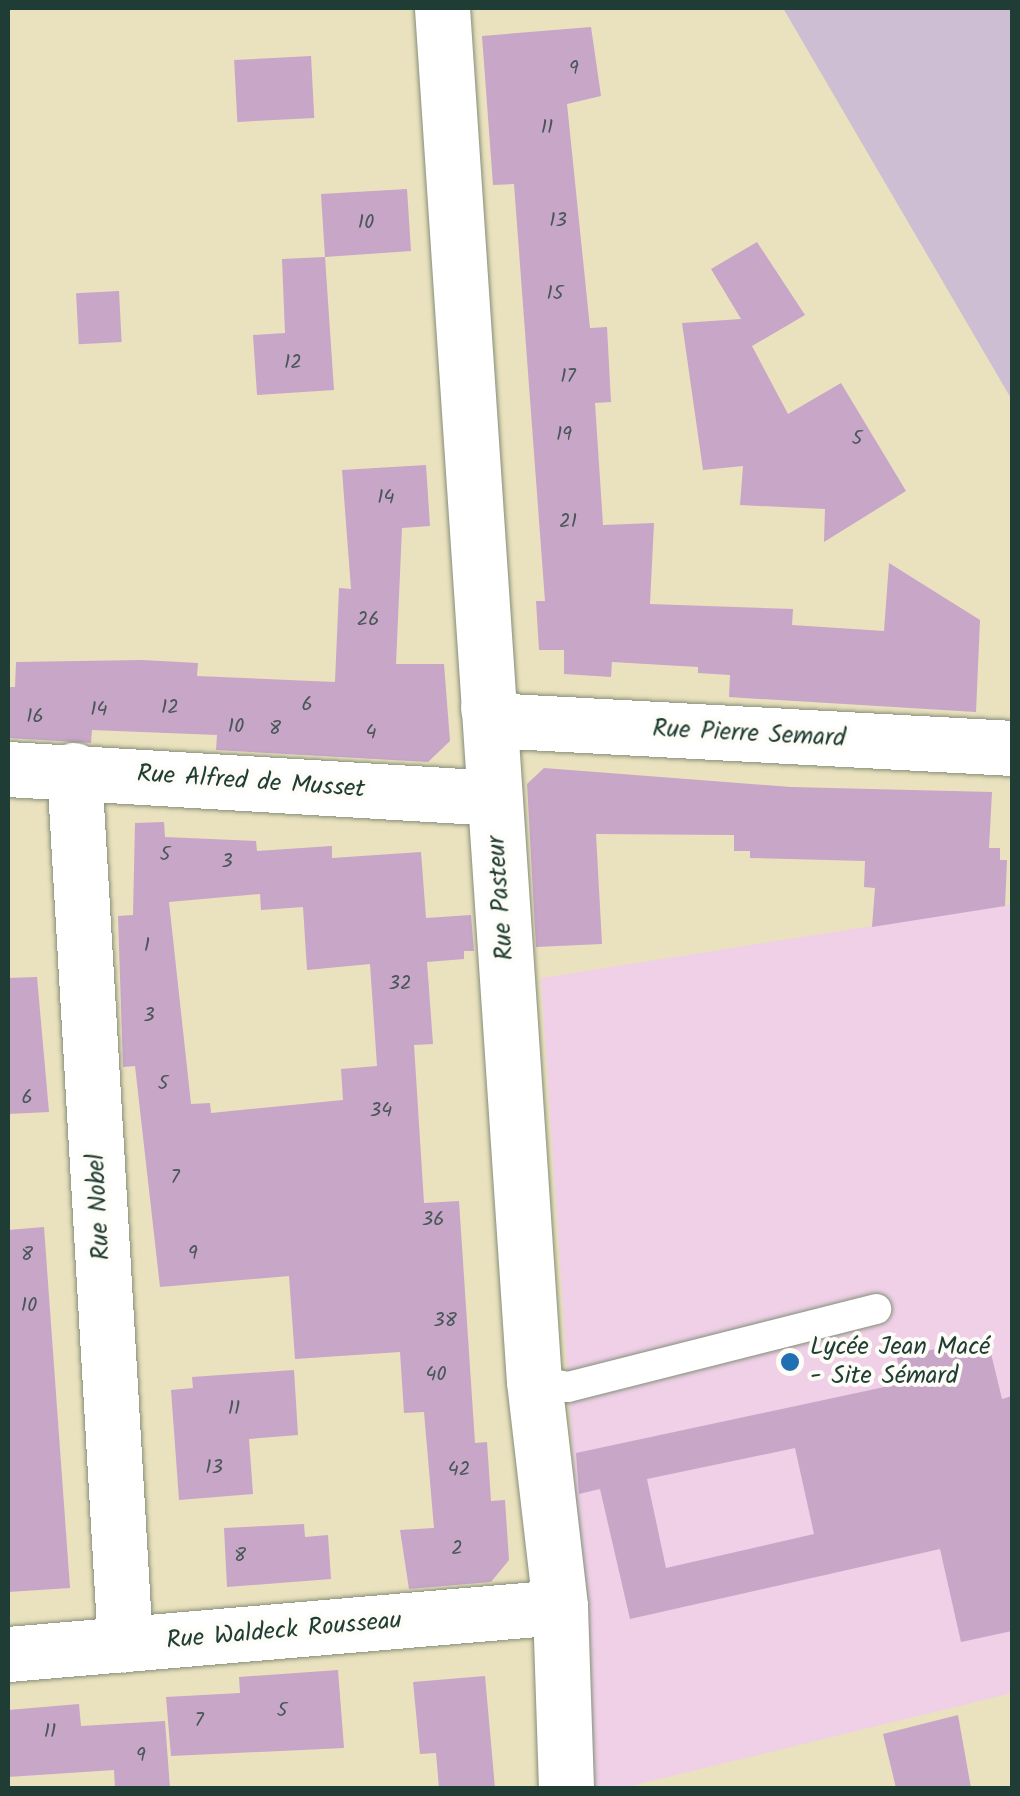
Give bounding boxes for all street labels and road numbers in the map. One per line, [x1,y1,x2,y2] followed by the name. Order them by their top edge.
[652,714,846,754] street label: Rue Pierre Semard
[136,759,366,805] street label: Rue Alfred de Musset
[482,835,520,961] street label: Rue Pasteur
[81,1153,117,1261] street label: Rue Nobel
[165,1606,403,1656] street label: Rue Waldeck Rousseau

